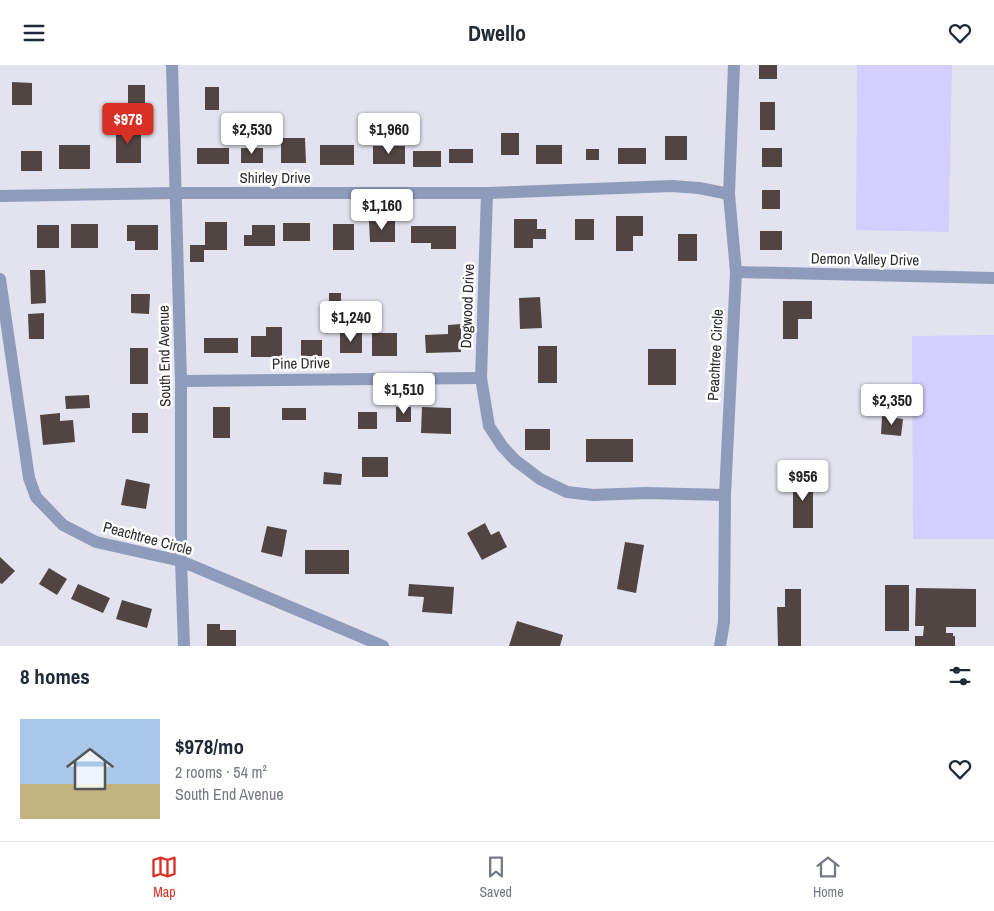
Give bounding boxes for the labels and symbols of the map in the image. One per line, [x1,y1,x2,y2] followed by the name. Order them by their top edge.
[98,103,158,145] pin: $978
[211,113,293,155] pin: $2,530
[348,113,430,155] pin: $1,960
[239,167,311,188] street label: Shirley Drive
[341,189,423,231] pin: $1,160
[811,248,920,270] street label: Demon Valley Drive
[455,263,479,349] street label: Dogwood Drive
[310,301,392,343] pin: $1,240
[153,305,175,407] street label: South End Avenue
[702,309,728,401] street label: Peachtree Circle
[272,352,330,374] street label: Pine Drive
[363,373,445,415] pin: $1,510
[851,383,933,426] pin: $2,350
[773,459,833,502] pin: $956
[101,516,195,560] street label: Peachtree Circle

